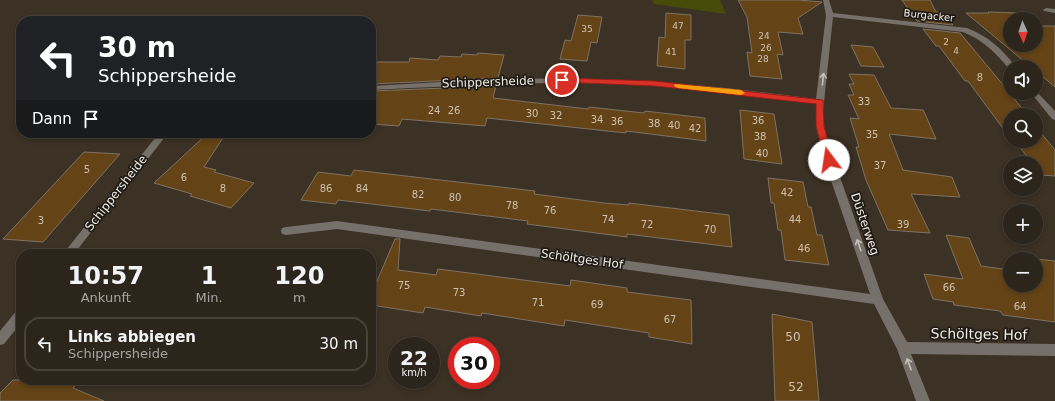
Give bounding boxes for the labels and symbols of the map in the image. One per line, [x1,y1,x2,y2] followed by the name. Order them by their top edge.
[903,7,956,24] street label: Burgacker
[1003,12,1043,52] north arrow
[672,21,684,31] house number: 47
[581,24,593,34] house number: 35
[758,31,770,41] house number: 24
[943,37,949,47] house number: 2
[760,43,772,53] house number: 26
[953,46,959,56] house number: 4
[665,47,677,57] house number: 41
[757,54,769,64] house number: 28
[545,63,579,97] pin
[977,72,983,83] house number: 8
[442,73,534,91] street label: Schippersheide
[819,73,826,86] one-way arrow
[858,96,870,107] house number: 33
[428,105,440,116] house number: 24
[448,105,460,116] house number: 26
[526,108,538,119] house number: 30
[550,110,562,121] house number: 32
[591,114,603,125] house number: 34
[752,115,764,126] house number: 36
[611,116,623,127] house number: 36
[648,118,660,129] house number: 38
[668,120,680,131] house number: 40
[689,123,701,134] house number: 42
[866,129,878,140] house number: 35
[754,131,766,142] house number: 38
[808,139,850,181] position arrow
[756,148,768,159] house number: 40
[82,152,150,234] street label: Schippersheide
[874,160,886,171] house number: 37
[84,164,90,175] house number: 5
[181,172,187,183] house number: 6
[220,183,226,194] house number: 8
[320,183,332,194] house number: 86
[356,183,368,194] house number: 84
[781,187,793,198] house number: 42
[412,189,424,200] house number: 82
[848,191,882,257] street label: Düsterweg
[449,192,461,203] house number: 80
[506,200,518,211] house number: 78
[544,205,556,216] house number: 76
[602,214,614,225] house number: 74
[789,214,801,225] house number: 44
[38,215,44,226] house number: 3
[641,219,653,230] house number: 72
[897,219,909,230] house number: 39
[704,224,716,235] house number: 70
[855,238,862,251] one-way arrow
[798,243,810,254] house number: 46
[540,246,625,272] street label: Schöltges Hof
[398,280,410,291] house number: 75
[943,282,955,293] house number: 66
[453,287,465,298] house number: 73
[532,297,544,308] house number: 71
[591,299,603,310] house number: 69
[1014,301,1026,312] house number: 64
[664,314,676,325] house number: 67
[931,325,1029,343] street label: Schöltges Hof
[785,330,801,344] house number: 50
[448,337,500,389] speed limit sign: 30
[905,359,913,371] one-way arrow
[788,380,804,394] house number: 52

